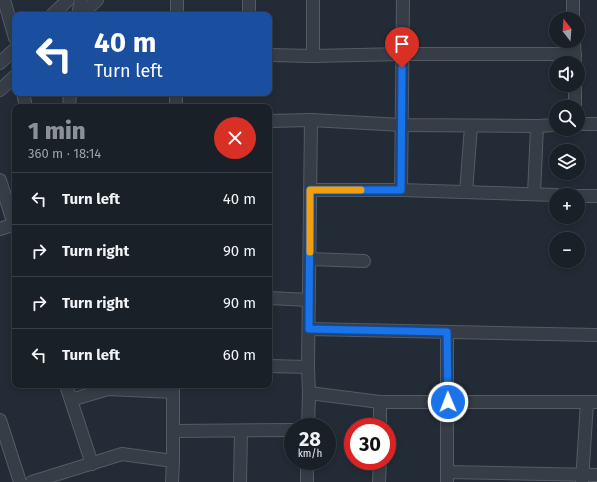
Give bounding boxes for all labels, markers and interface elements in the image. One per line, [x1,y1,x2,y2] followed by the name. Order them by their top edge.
[549,12,585,48] north arrow
[549,12,585,268] map controls
[94,26,157,59] text: 40 m
[385,27,419,68] pin
[28,28,80,80] icon: left
[391,33,413,55] icon: arrive
[549,56,585,92] button: sound
[94,60,163,82] text: Turn left
[549,100,585,136] button: search
[28,117,86,145] text: 1 min
[214,117,256,159] button: close
[549,144,585,180] button: layers
[28,146,101,161] text: 360 m · 18:14
[28,188,50,210] icon: left
[549,188,585,224] button: +
[62,190,120,208] text: Turn left
[223,190,256,208] text: 40 m
[549,232,585,268] button: −
[28,240,50,262] icon: right
[62,242,129,260] text: Turn right
[223,242,256,260] text: 90 m
[28,292,50,314] icon: right
[62,294,129,312] text: Turn right
[223,294,256,312] text: 90 m
[28,344,50,366] icon: left
[62,346,120,364] text: Turn left
[223,346,256,364] text: 60 m
[427,381,469,423] position arrow
[344,418,396,470] speed limit sign: 30
[299,427,321,451] text: 28
[298,448,322,460] text: km/h

